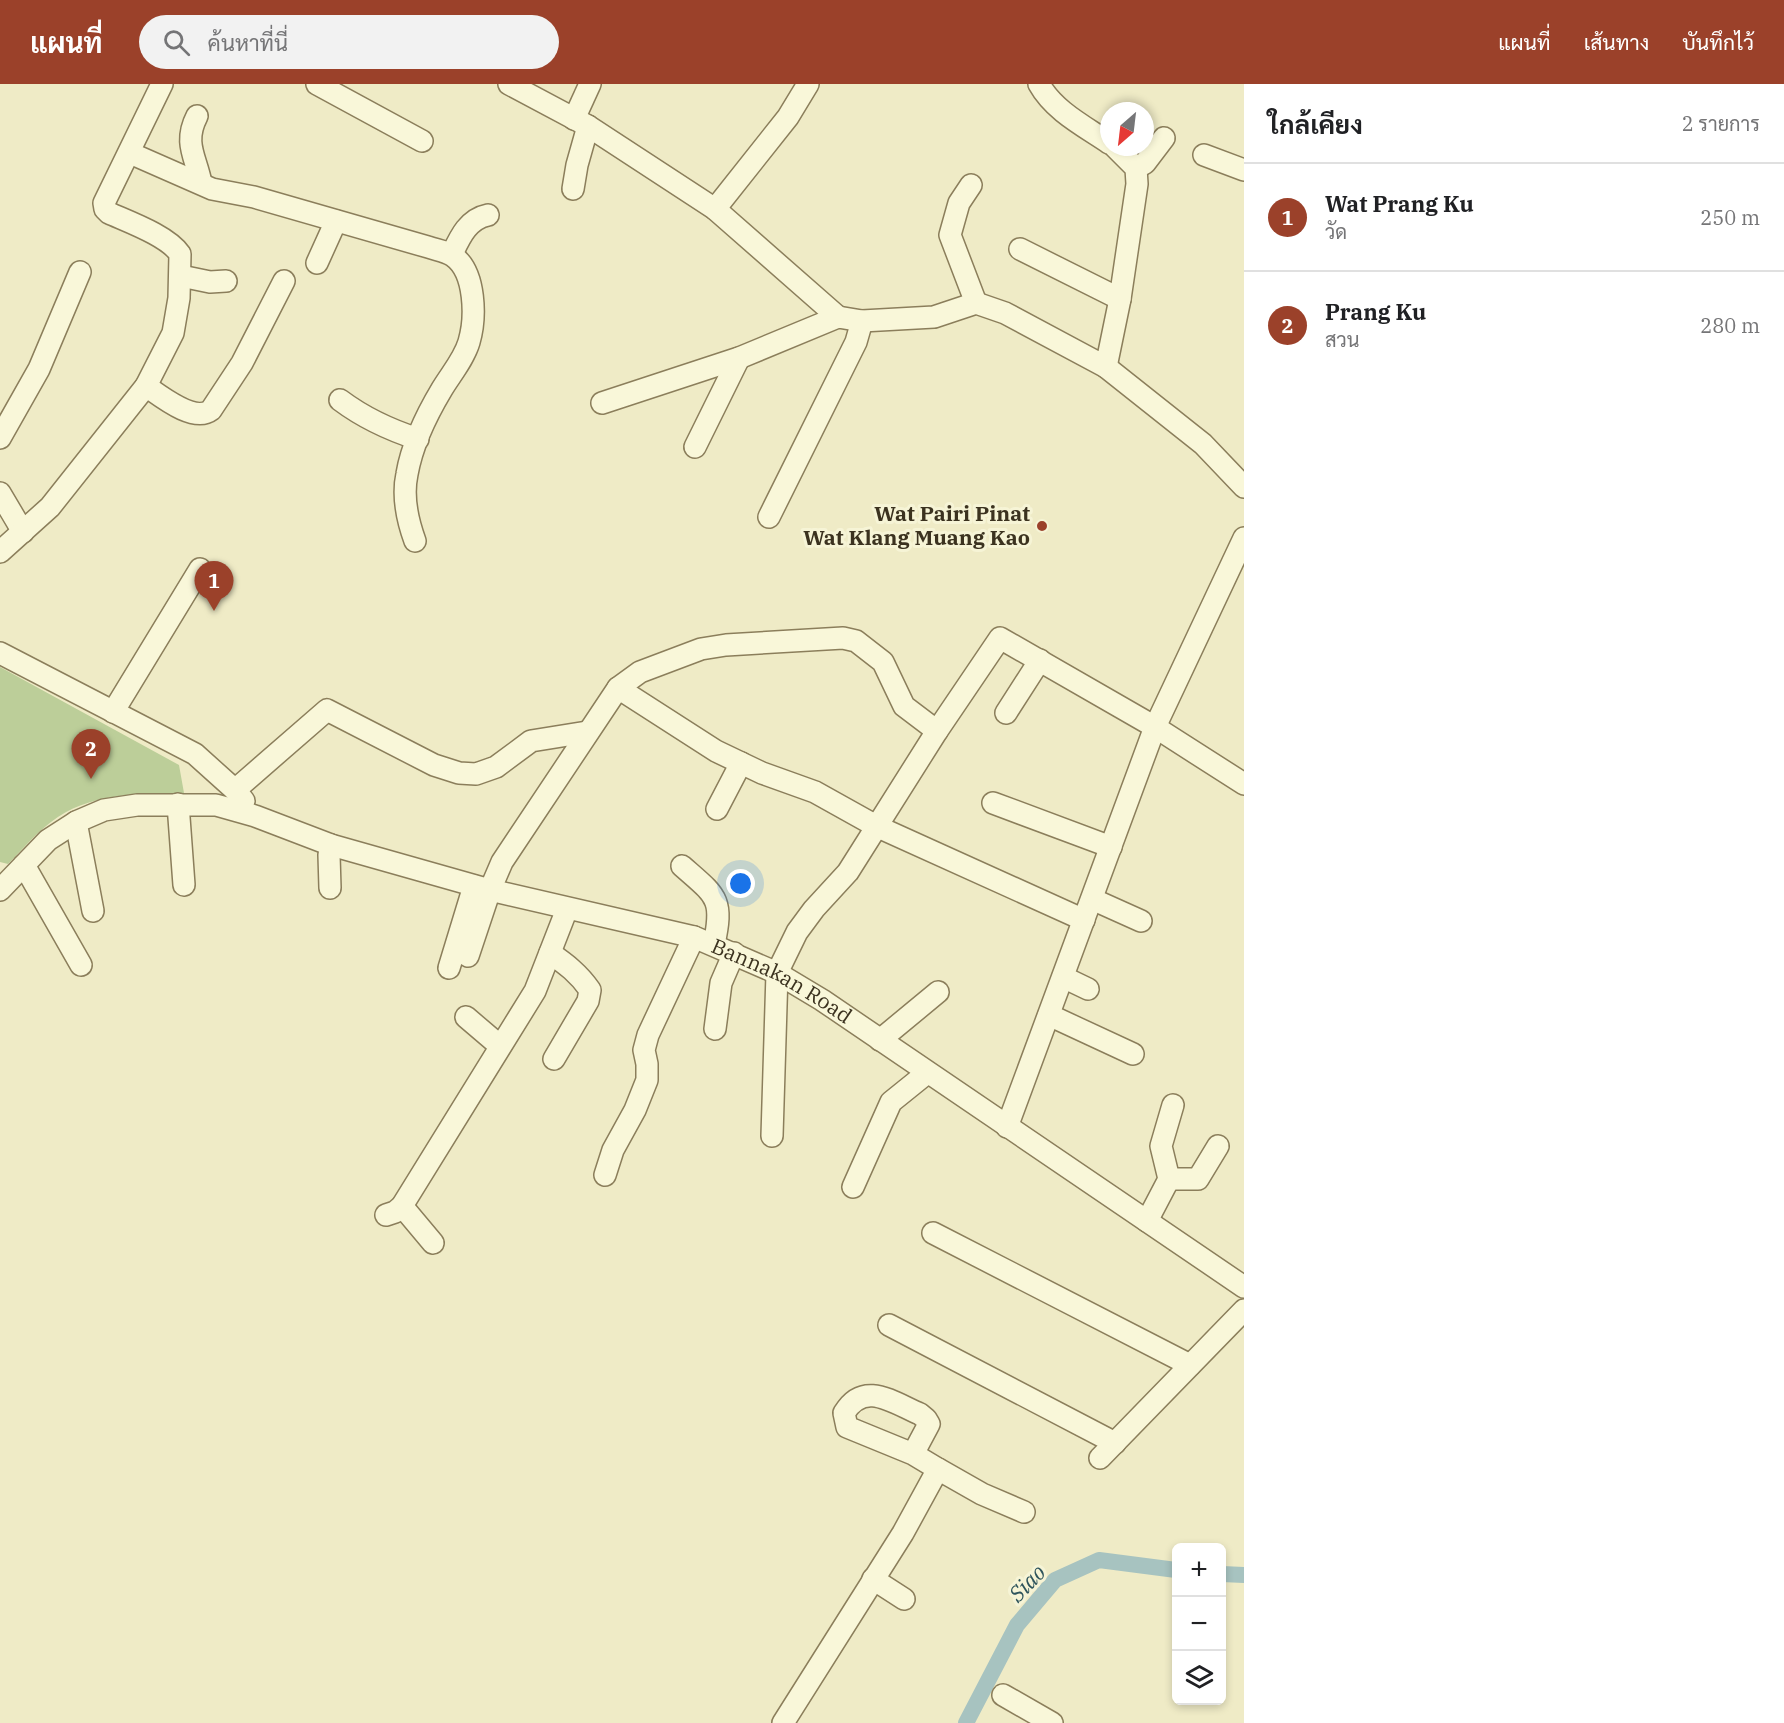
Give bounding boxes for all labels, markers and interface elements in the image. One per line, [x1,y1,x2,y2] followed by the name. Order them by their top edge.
[139,15,559,69] search box
[30,24,103,61] text: แผนที่
[160,26,193,59] icon: search
[208,28,288,57] text: ค้นหาที่นี่
[1498,28,1551,56] text: แผนที่
[1584,28,1649,56] text: เส้นทาง
[1682,28,1754,56] text: บันทึกไว้
[1100,102,1154,156] north arrow
[1268,107,1363,141] text: ใกล้เคียง
[1682,110,1760,137] text: 2 รายการ
[1325,189,1474,218] text: Wat Prang Ku
[1282,204,1294,231] text: 1
[1700,204,1760,231] text: 250 m
[1325,218,1347,245] text: วัด
[1325,297,1426,326] text: Prang Ku
[1282,312,1294,339] text: 2
[1700,312,1760,339] text: 280 m
[1325,326,1360,353] text: สวน
[803,499,1030,551] place label: Wat Pairi Pinat Wat Klang Muang Kao
[1035,519,1049,533] marker: Wat Pairi Pinat Wat Klang Muang Kao
[194,562,234,611] pin: 1
[72,730,110,779] pin: 2
[726,869,755,898] your location
[707,931,858,1030] street label: Bannakan Road
[1172,1543,1226,1705] map controls
[1172,1543,1226,1597] button: +
[1001,1558,1052,1608] water label: Siao
[1172,1597,1226,1651] button: −
[1172,1651,1226,1705] button: layers

